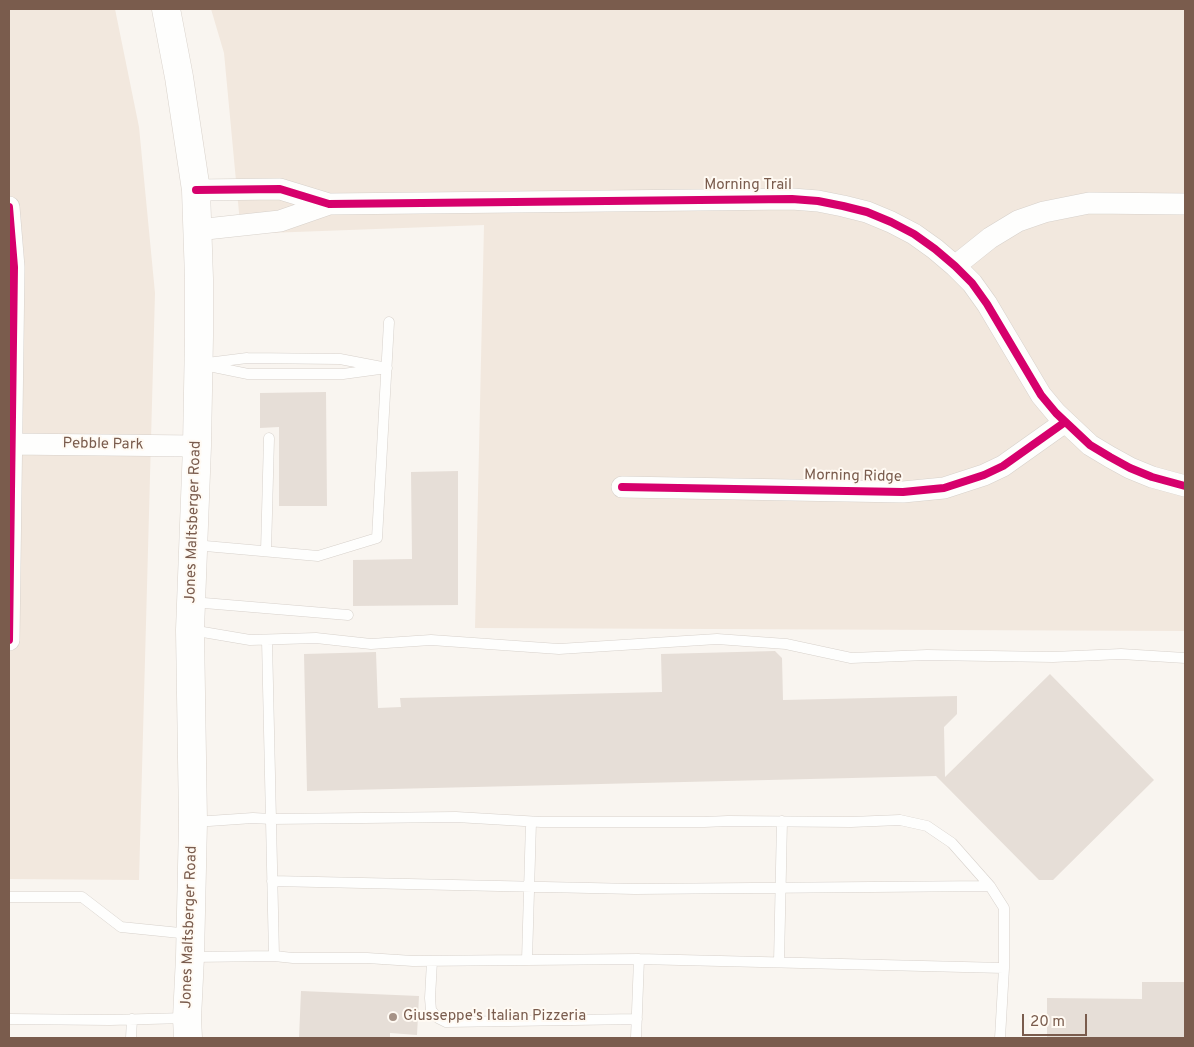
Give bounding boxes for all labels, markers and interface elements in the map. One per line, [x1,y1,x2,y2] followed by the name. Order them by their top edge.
[704,177,792,195] street label: Morning Trail
[62,435,144,455] street label: Pebble Park
[182,440,206,604] street label: Jones Maltsberger Road
[804,467,902,487] street label: Morning Ridge
[178,845,202,1009] street label: Jones Maltsberger Road
[1024,1004,1089,1036] scale bar
[403,1008,586,1026] place label: Giusseppe's Italian Pizzeria
[387,1011,399,1023] marker: Giusseppe's Italian Pizzeria
[1030,1013,1065,1032] text: 20 m

